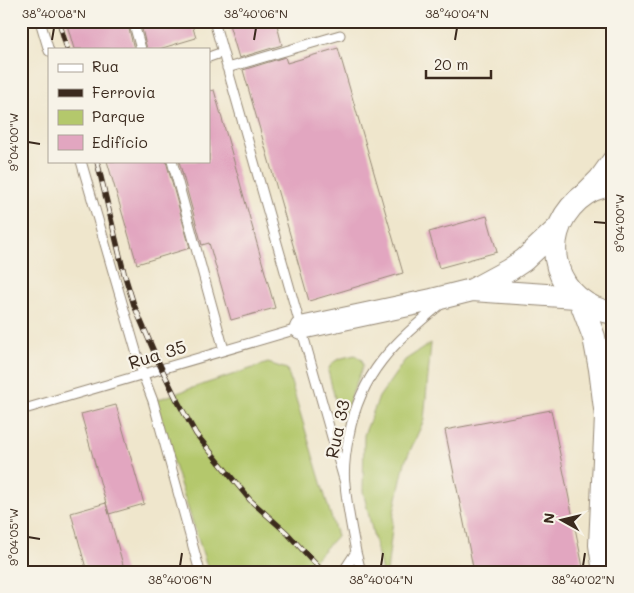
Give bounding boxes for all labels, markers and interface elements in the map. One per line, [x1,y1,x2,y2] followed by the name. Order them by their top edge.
[22,5,86,21] text: 38°40'08"N
[224,5,288,21] text: 38°40'06"N
[425,5,489,21] text: 38°40'04"N
[48,48,210,162] legend
[426,48,492,80] scale bar
[434,54,468,74] text: 20 m
[92,56,119,76] text: Rua
[92,82,156,102] text: Ferrovia
[92,106,145,126] text: Parque
[5,113,21,171] text: 9°04'00"W
[92,132,148,152] text: Edifício
[611,194,627,252] text: 9°04'00"W
[125,334,189,374] street label: Rua 35
[319,397,355,461] street label: Rua 33
[536,496,586,546] north arrow
[5,508,21,566] text: 9°04'05"W
[538,512,559,525] text: N
[148,571,212,587] text: 38°40'06"N
[349,571,413,587] text: 38°40'04"N
[551,571,615,587] text: 38°40'02"N

